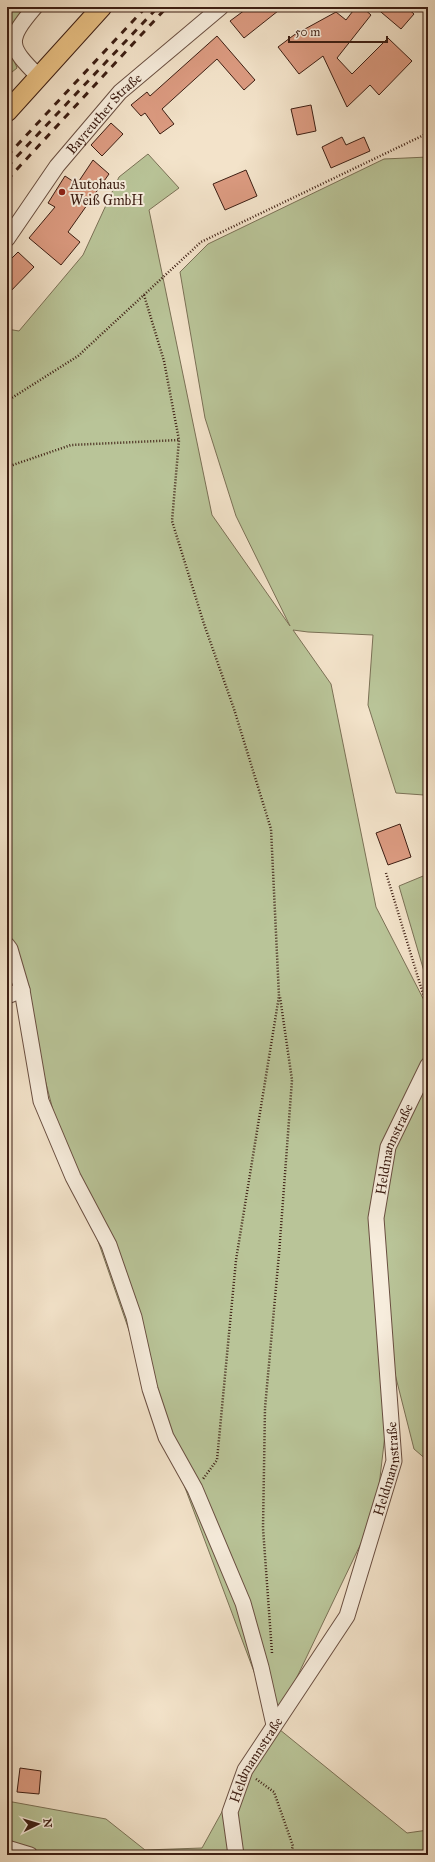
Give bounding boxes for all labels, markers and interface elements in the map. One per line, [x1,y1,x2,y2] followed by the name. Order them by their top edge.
[289,18,387,44] scale bar
[295,25,320,39] text: 50 m
[62,69,145,157] street label: Bayreuther Straße
[69,176,143,209] place label: Autohaus Weiß GmbH
[57,187,67,197] marker: Autohaus Weiß GmbH
[372,1100,417,1196] street label: Heldmannstraße
[369,1421,403,1518] street label: Heldmannstraße
[226,1714,286,1805] street label: Heldmannstraße
[18,1804,58,1844] north arrow
[41,1818,54,1829] text: N

